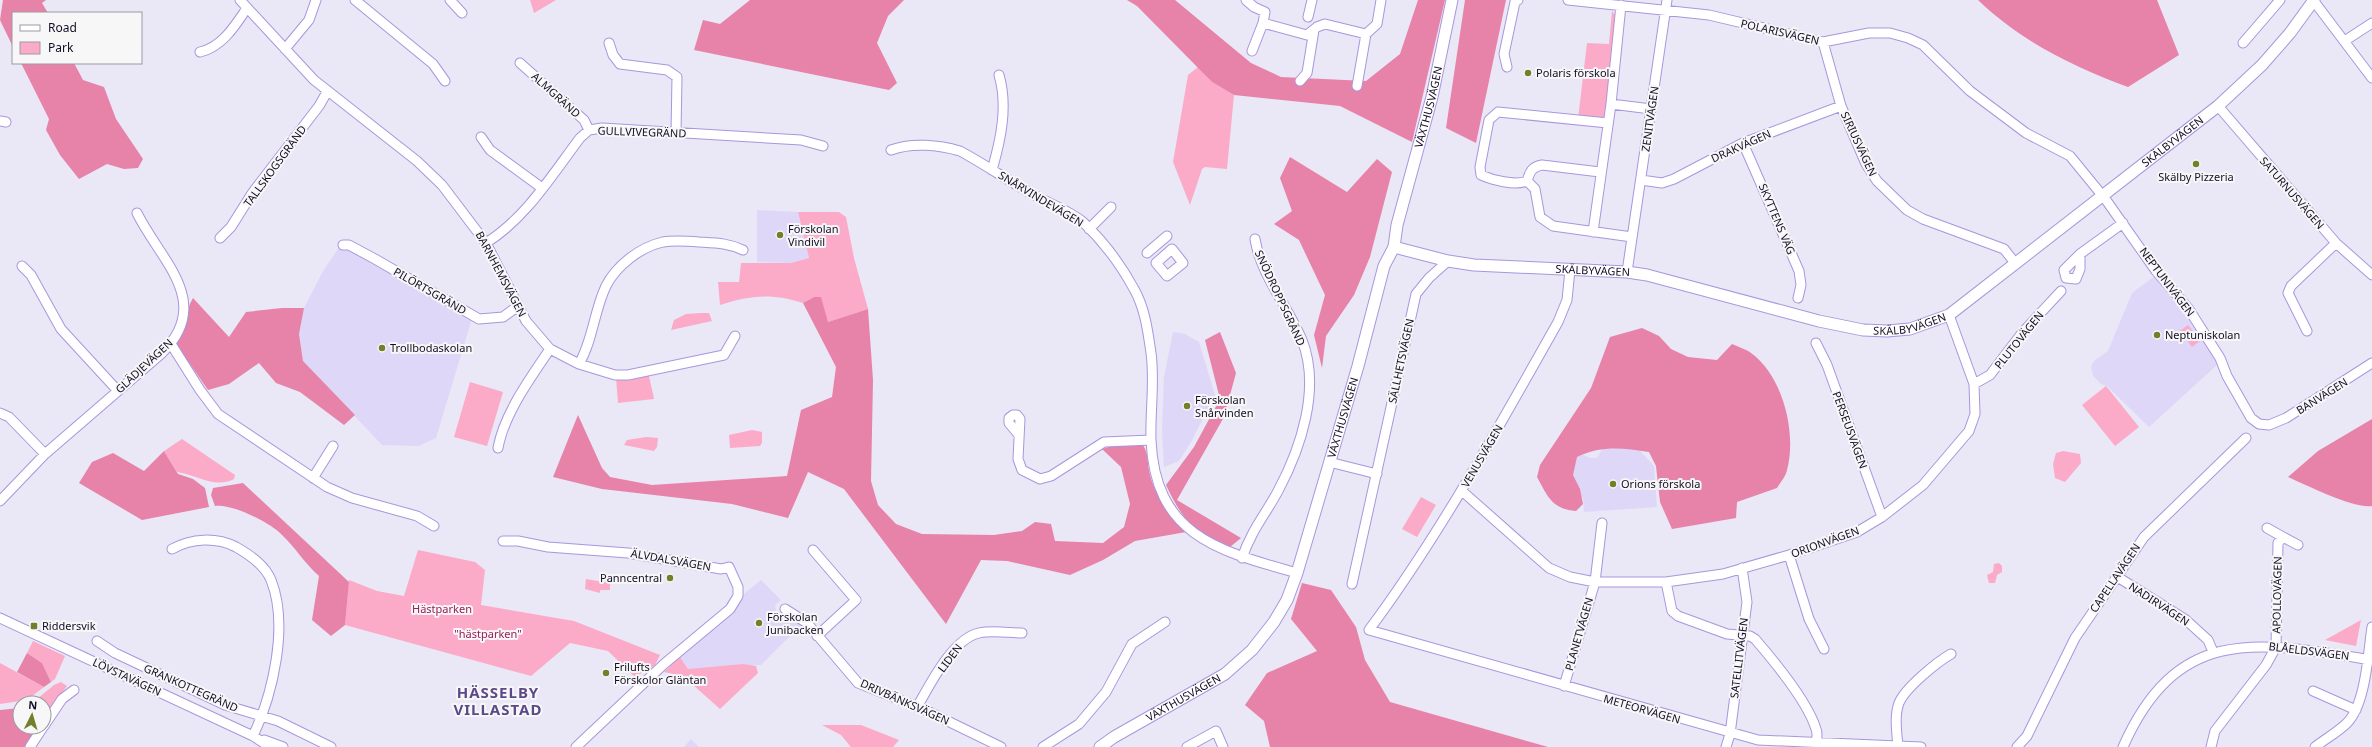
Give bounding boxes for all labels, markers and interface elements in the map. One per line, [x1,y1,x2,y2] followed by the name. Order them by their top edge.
[12,12,142,64] legend
[1739,15,1821,48] street label: POLARISVÄGEN
[48,19,77,36] text: Road
[48,39,74,56] text: Park
[1411,65,1445,149] street label: VÄXTHUSVÄGEN
[1536,65,1616,80] place label: Polaris förskola
[1523,68,1533,78] marker: Polaris förskola
[529,69,584,121] street label: ALMGRÄND
[1637,85,1662,153] street label: ZENITVÄGEN
[1838,109,1881,179] street label: SIRIUSVÄGEN
[2138,112,2206,170] street label: SKÄLBYVÄGEN
[240,122,309,210] street label: TALLSKOGSGRÄND
[597,122,687,141] street label: GULLVIVEGRÄND
[1708,126,1773,165] street label: DRAKVÄGEN
[2257,153,2328,232] street label: SATURNUSVÄGEN
[2191,159,2201,169] marker: Skälby Pizzeria
[996,167,1087,230] street label: SNÅRVINDEVÄGEN
[2158,169,2234,184] place label: Skälby Pizzeria
[1756,181,1799,257] street label: SKYTTENS VÄG
[788,221,839,249] place label: Förskolan Vindivil
[472,228,530,319] street label: BARNHEMSVÄGEN
[775,230,785,240] marker: Förskolan Vindivil
[2136,244,2198,319] street label: NEPTUNIVÄGEN
[1252,247,1309,348] street label: SNÖDROPPSGRÄND
[1555,261,1630,279] street label: SKÄLBYVÄGEN
[391,264,469,318] street label: PILÖRTSGRÄND
[1991,308,2047,372] street label: PLUTOVÄGEN
[1873,309,1948,338] street label: SKÄLBYVÄGEN
[1384,317,1417,405] street label: SÄLLHETSVÄGEN
[2165,327,2240,342] place label: Neptuniskolan
[2152,330,2162,340] marker: Neptuniskolan
[112,335,176,396] street label: GLÄDJEVÄGEN
[390,340,472,355] place label: Trollbodaskolan
[377,343,387,353] marker: Trollbodaskolan
[2293,374,2350,417] street label: BANVÄGEN
[1323,375,1361,460] street label: VÄXTHUSVÄGEN
[1830,389,1871,471] street label: PERSEUSVÄGEN
[1195,392,1254,420] place label: Förskolan Snårvinden
[1182,401,1192,411] marker: Förskolan Snårvinden
[1457,421,1506,490] street label: VENUSVÄGEN
[1621,476,1700,491] place label: Orions förskola
[1608,479,1618,489] marker: Orions förskola
[1789,522,1861,561] street label: ORIONVÄGEN
[2086,540,2143,615] street label: CAPELLAVÄGEN
[630,545,712,574] street label: ÄLVDALSVÄGEN
[2268,556,2285,634] street label: APOLLOVÄGEN
[600,570,662,585] place label: Panncentral
[665,573,675,583] marker: Panncentral
[2126,578,2192,629] street label: NADIRVÄGEN
[1561,596,1596,672] street label: PLANETVÄGEN
[412,601,472,616] park label: Hästparken
[766,609,824,637] place label: Förskolan Junibacken
[1726,617,1751,699] street label: SATELLITVÄGEN
[42,618,96,633] place label: Riddersvik
[754,618,764,628] marker: Förskolan Junibacken
[29,621,39,631] marker: Riddersvik
[454,626,522,641] park label: "hästparken"
[2268,638,2350,663] street label: BLÅELDSVÄGEN
[934,640,965,675] street label: LIDEN
[90,654,164,699] street label: LÖVSTAVÄGEN
[614,659,706,687] place label: Frilufts Förskolor Gläntan
[142,660,241,715] street label: GRANKOTTEGRÄND
[601,668,611,678] marker: Frilufts Förskolor Gläntan
[1143,670,1223,724] street label: VÄXTHUSVÄGEN
[858,675,952,728] street label: DRIVBÄNKSVÄGEN
[454,682,542,719] district label: HÄSSELBY VILLASTAD
[1602,690,1682,727] street label: METEORVÄGEN
[12,695,52,735] north arrow
[28,697,38,712] text: N

